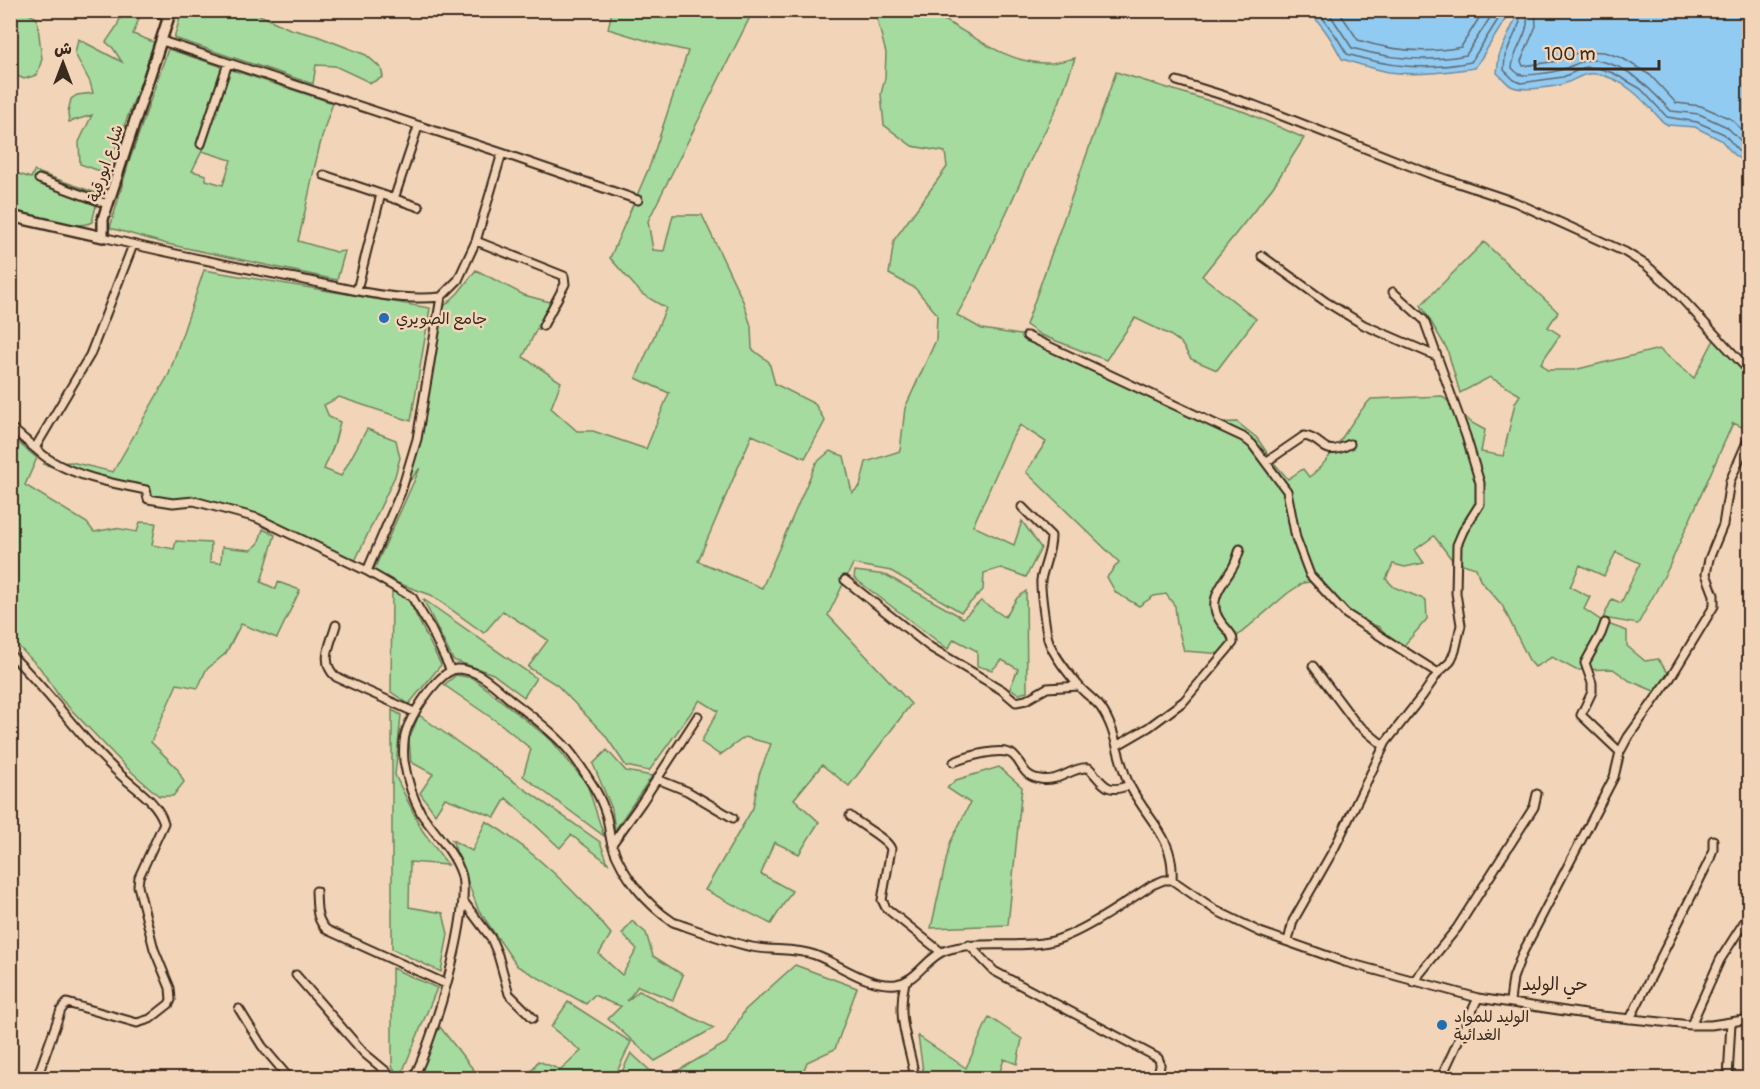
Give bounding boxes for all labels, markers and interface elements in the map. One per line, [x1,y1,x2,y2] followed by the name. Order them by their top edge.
[33,33,93,93] north arrow
[1535,33,1660,71] scale bar
[54,39,72,59] text: ش
[1544,43,1596,66] text: 100 m
[84,122,129,205] street label: شارع ابورقية
[396,309,487,330] place label: جامع الصويري
[377,311,391,325] marker: جامع الصويري
[1522,973,1588,1000] district label: حي الوليد
[1454,1007,1529,1045] place label: الوليد للمواد الغدائية
[1435,1018,1449,1032] marker: الوليد للمواد الغدائية

